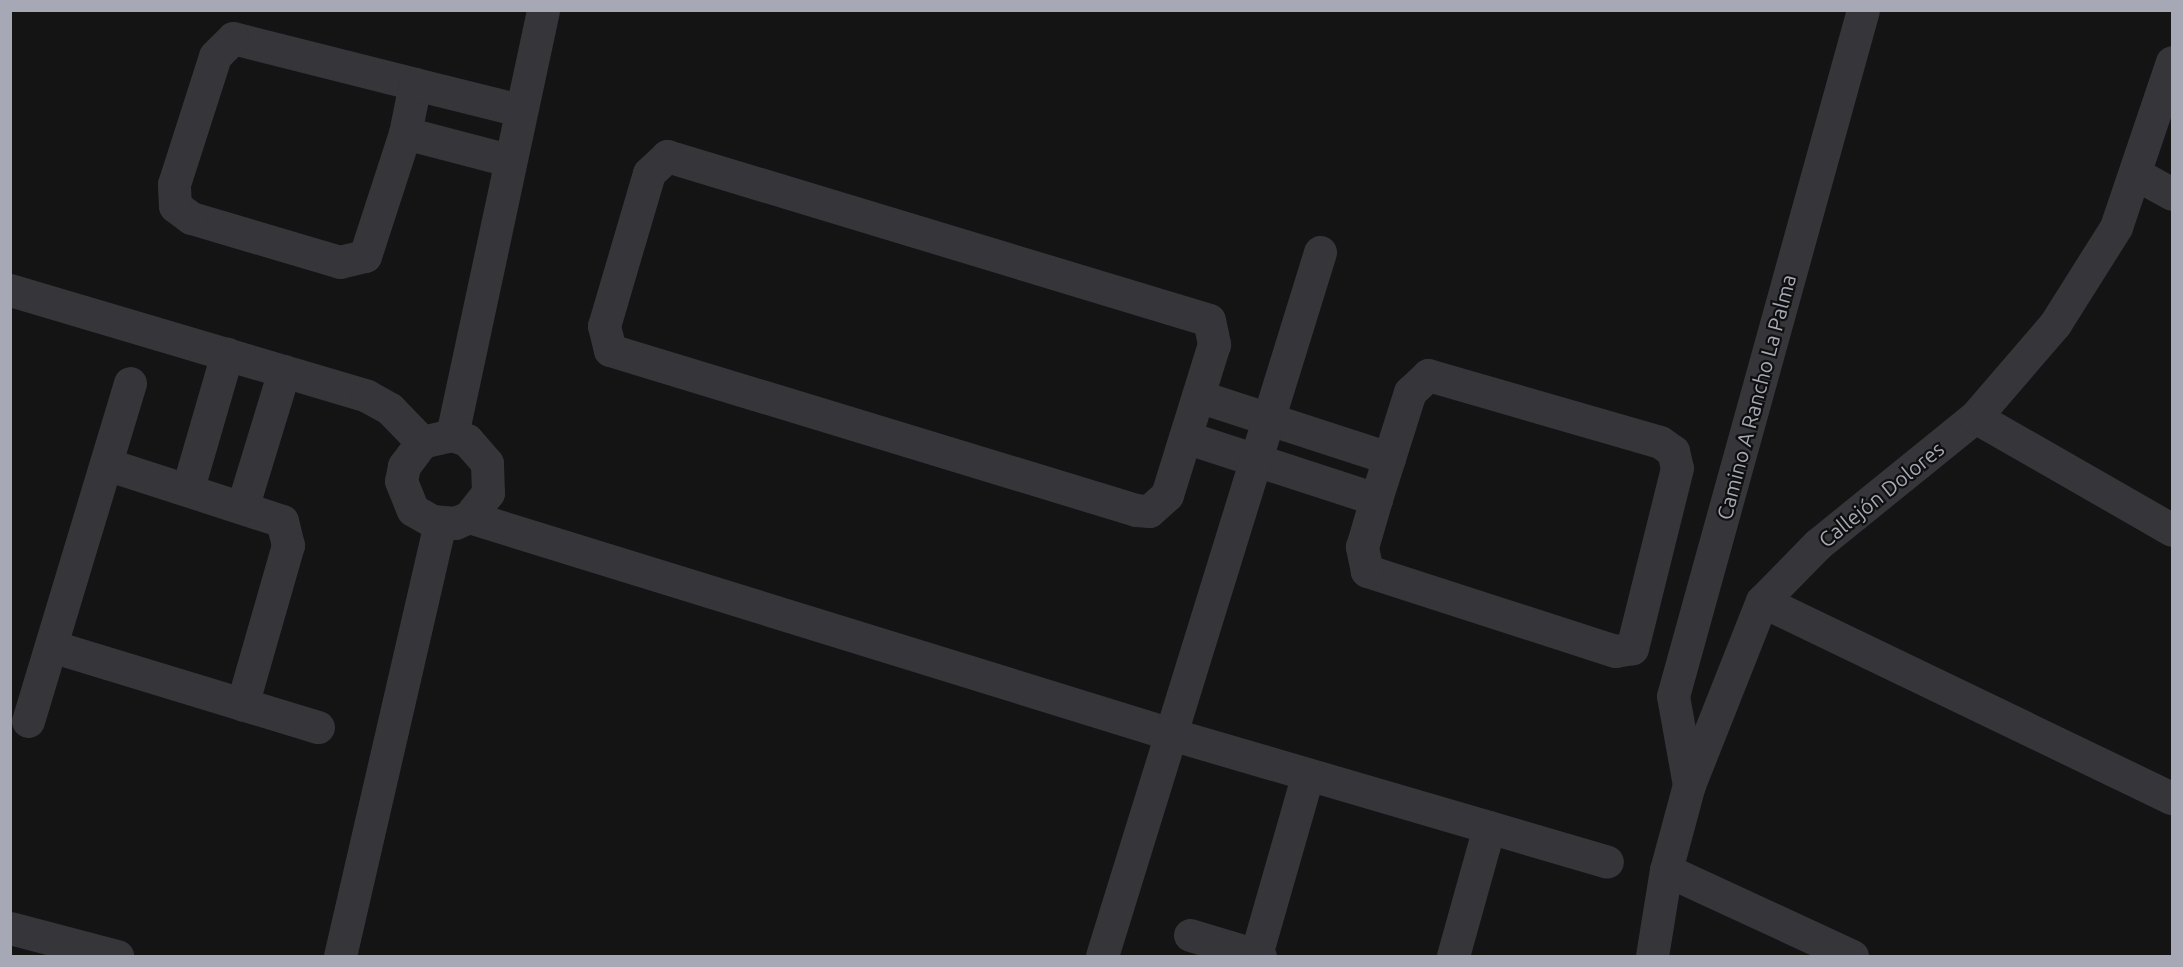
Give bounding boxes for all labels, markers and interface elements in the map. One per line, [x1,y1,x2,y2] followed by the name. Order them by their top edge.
[1711,272,1801,522] street label: Camino A Rancho La Palma
[1813,436,1949,552] street label: Callejón Dolores

